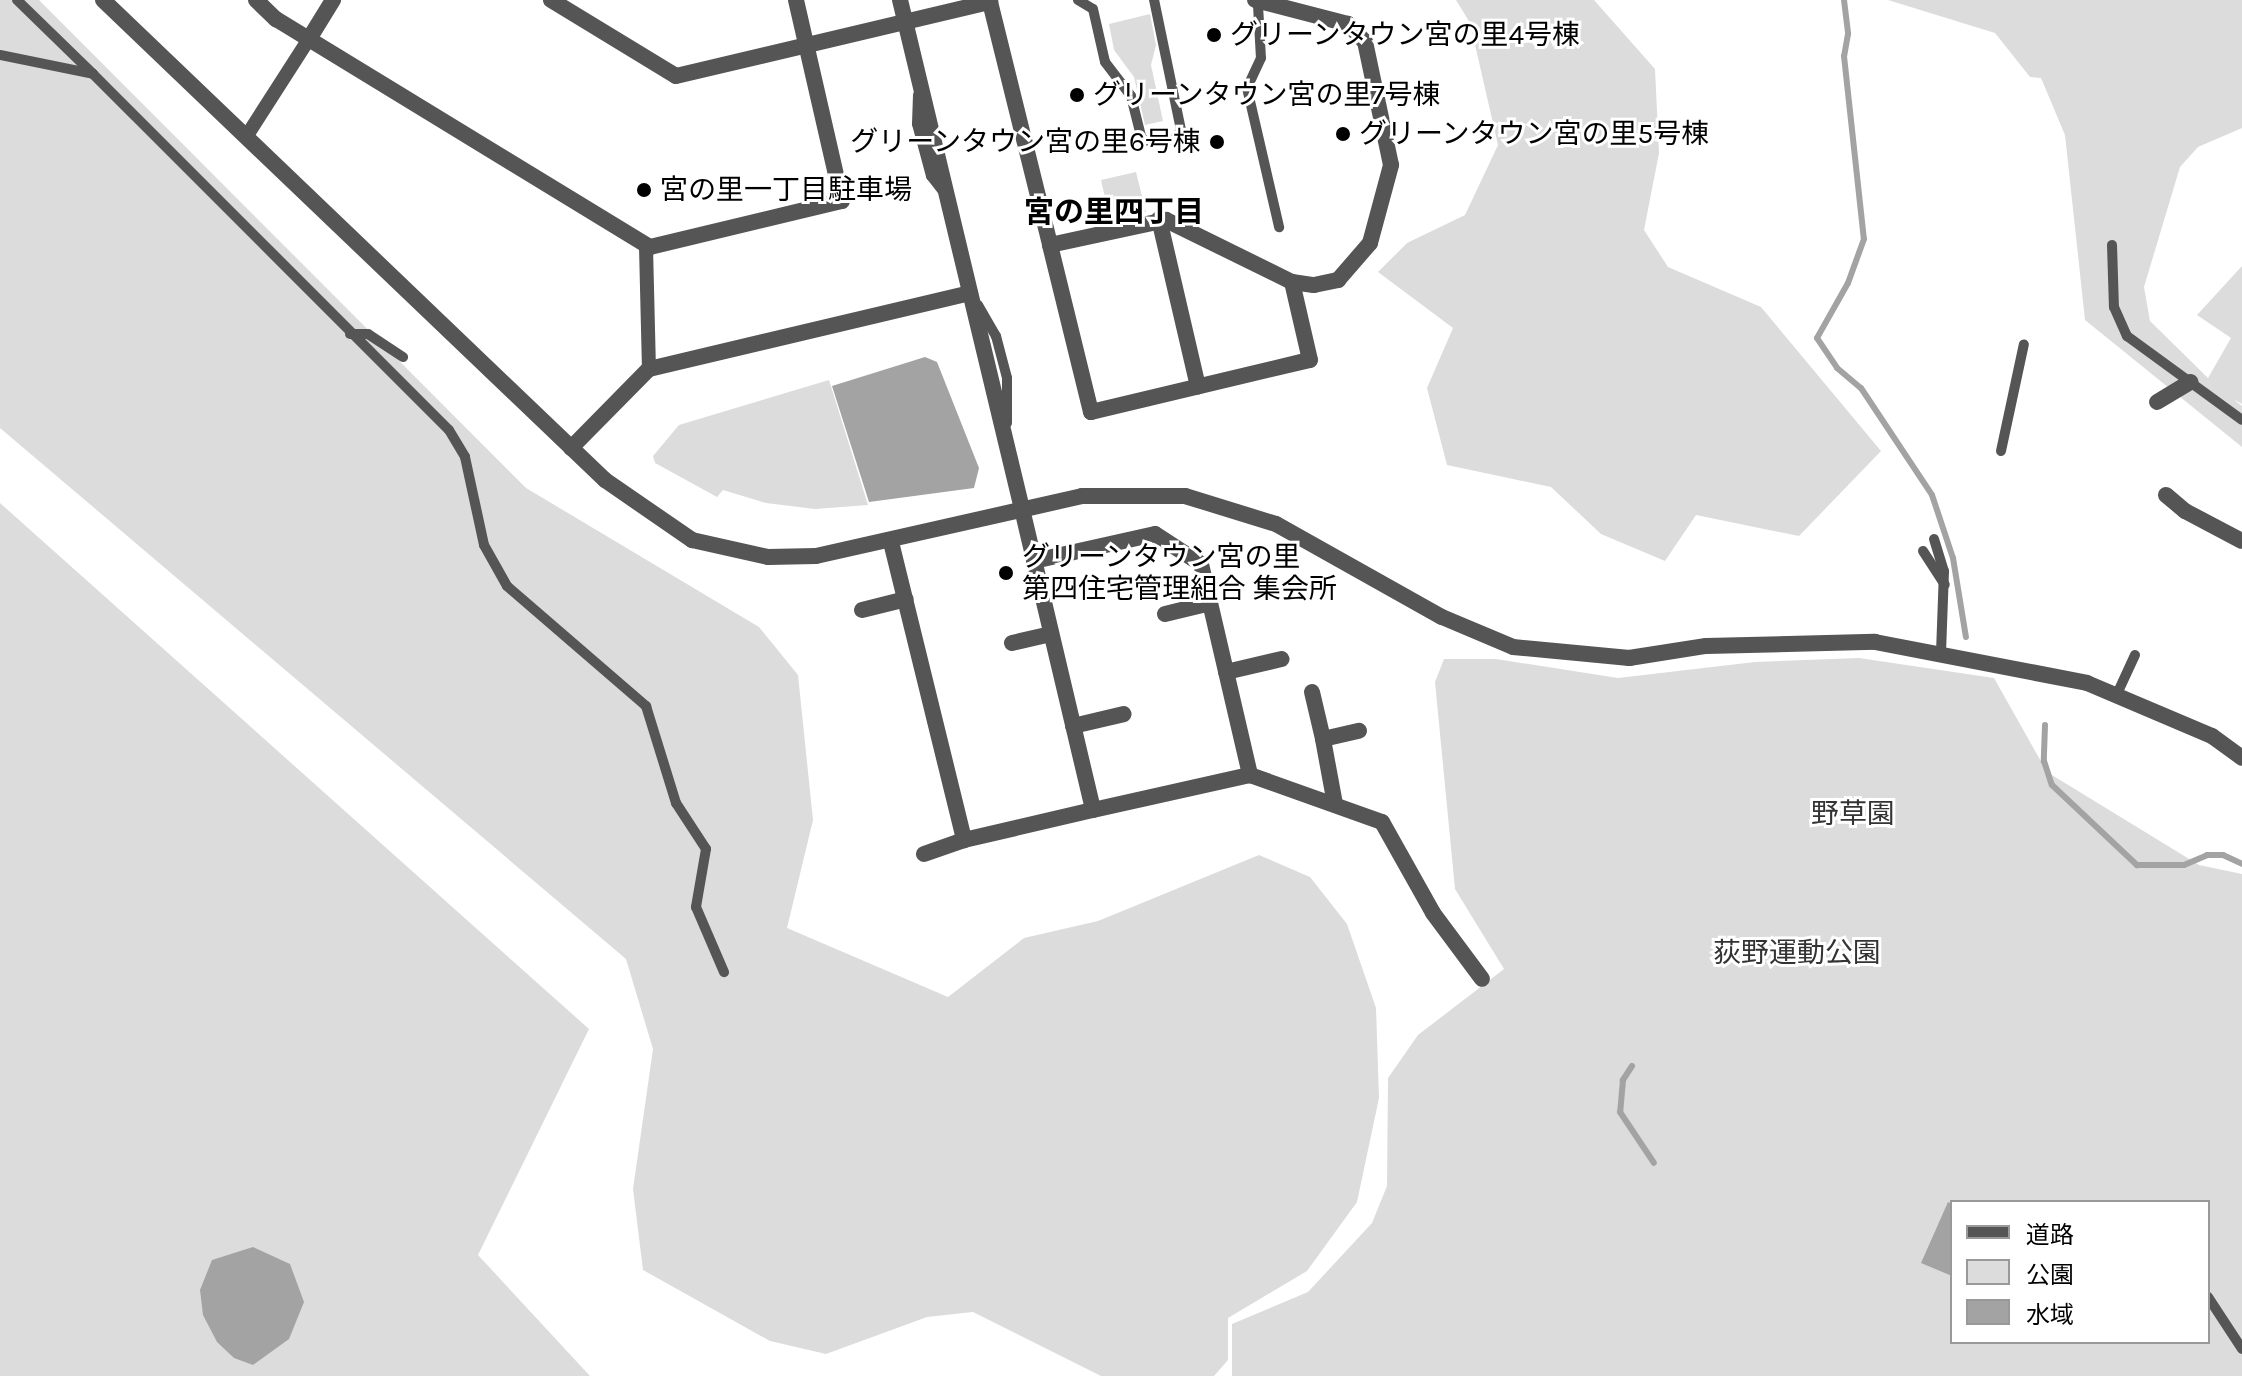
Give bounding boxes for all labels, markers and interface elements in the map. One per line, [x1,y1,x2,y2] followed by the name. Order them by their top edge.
[1230,18,1582,52] place label: グリーンタウン宮の里4号棟
[1205,26,1223,44] marker: グリーンタウン宮の里4号棟
[1093,78,1442,112] place label: グリーンタウン宮の里7号棟
[1068,86,1086,104] marker: グリーンタウン宮の里7号棟
[1359,117,1711,151] place label: グリーンタウン宮の里5号棟
[849,125,1201,159] place label: グリーンタウン宮の里6号棟
[1334,125,1352,143] marker: グリーンタウン宮の里5号棟
[1208,133,1226,151] marker: グリーンタウン宮の里6号棟
[660,173,912,207] place label: 宮の里一丁目駐車場
[635,181,653,199] marker: 宮の里一丁目駐車場
[1024,194,1204,230] district label: 宮の里四丁目
[1022,540,1337,606] place label: グリーンタウン宮の里 第四住宅管理組合 集会所
[997,564,1015,582] marker: グリーンタウン宮の里 第四住宅管理組合 集会所
[1811,797,1895,831] park label: 野草園
[1713,936,1881,970] park label: 荻野運動公園
[1950,1200,2210,1344] legend
[2026,1221,2074,1249] text: 道路
[2026,1261,2074,1289] text: 公園
[2026,1301,2074,1329] text: 水域

